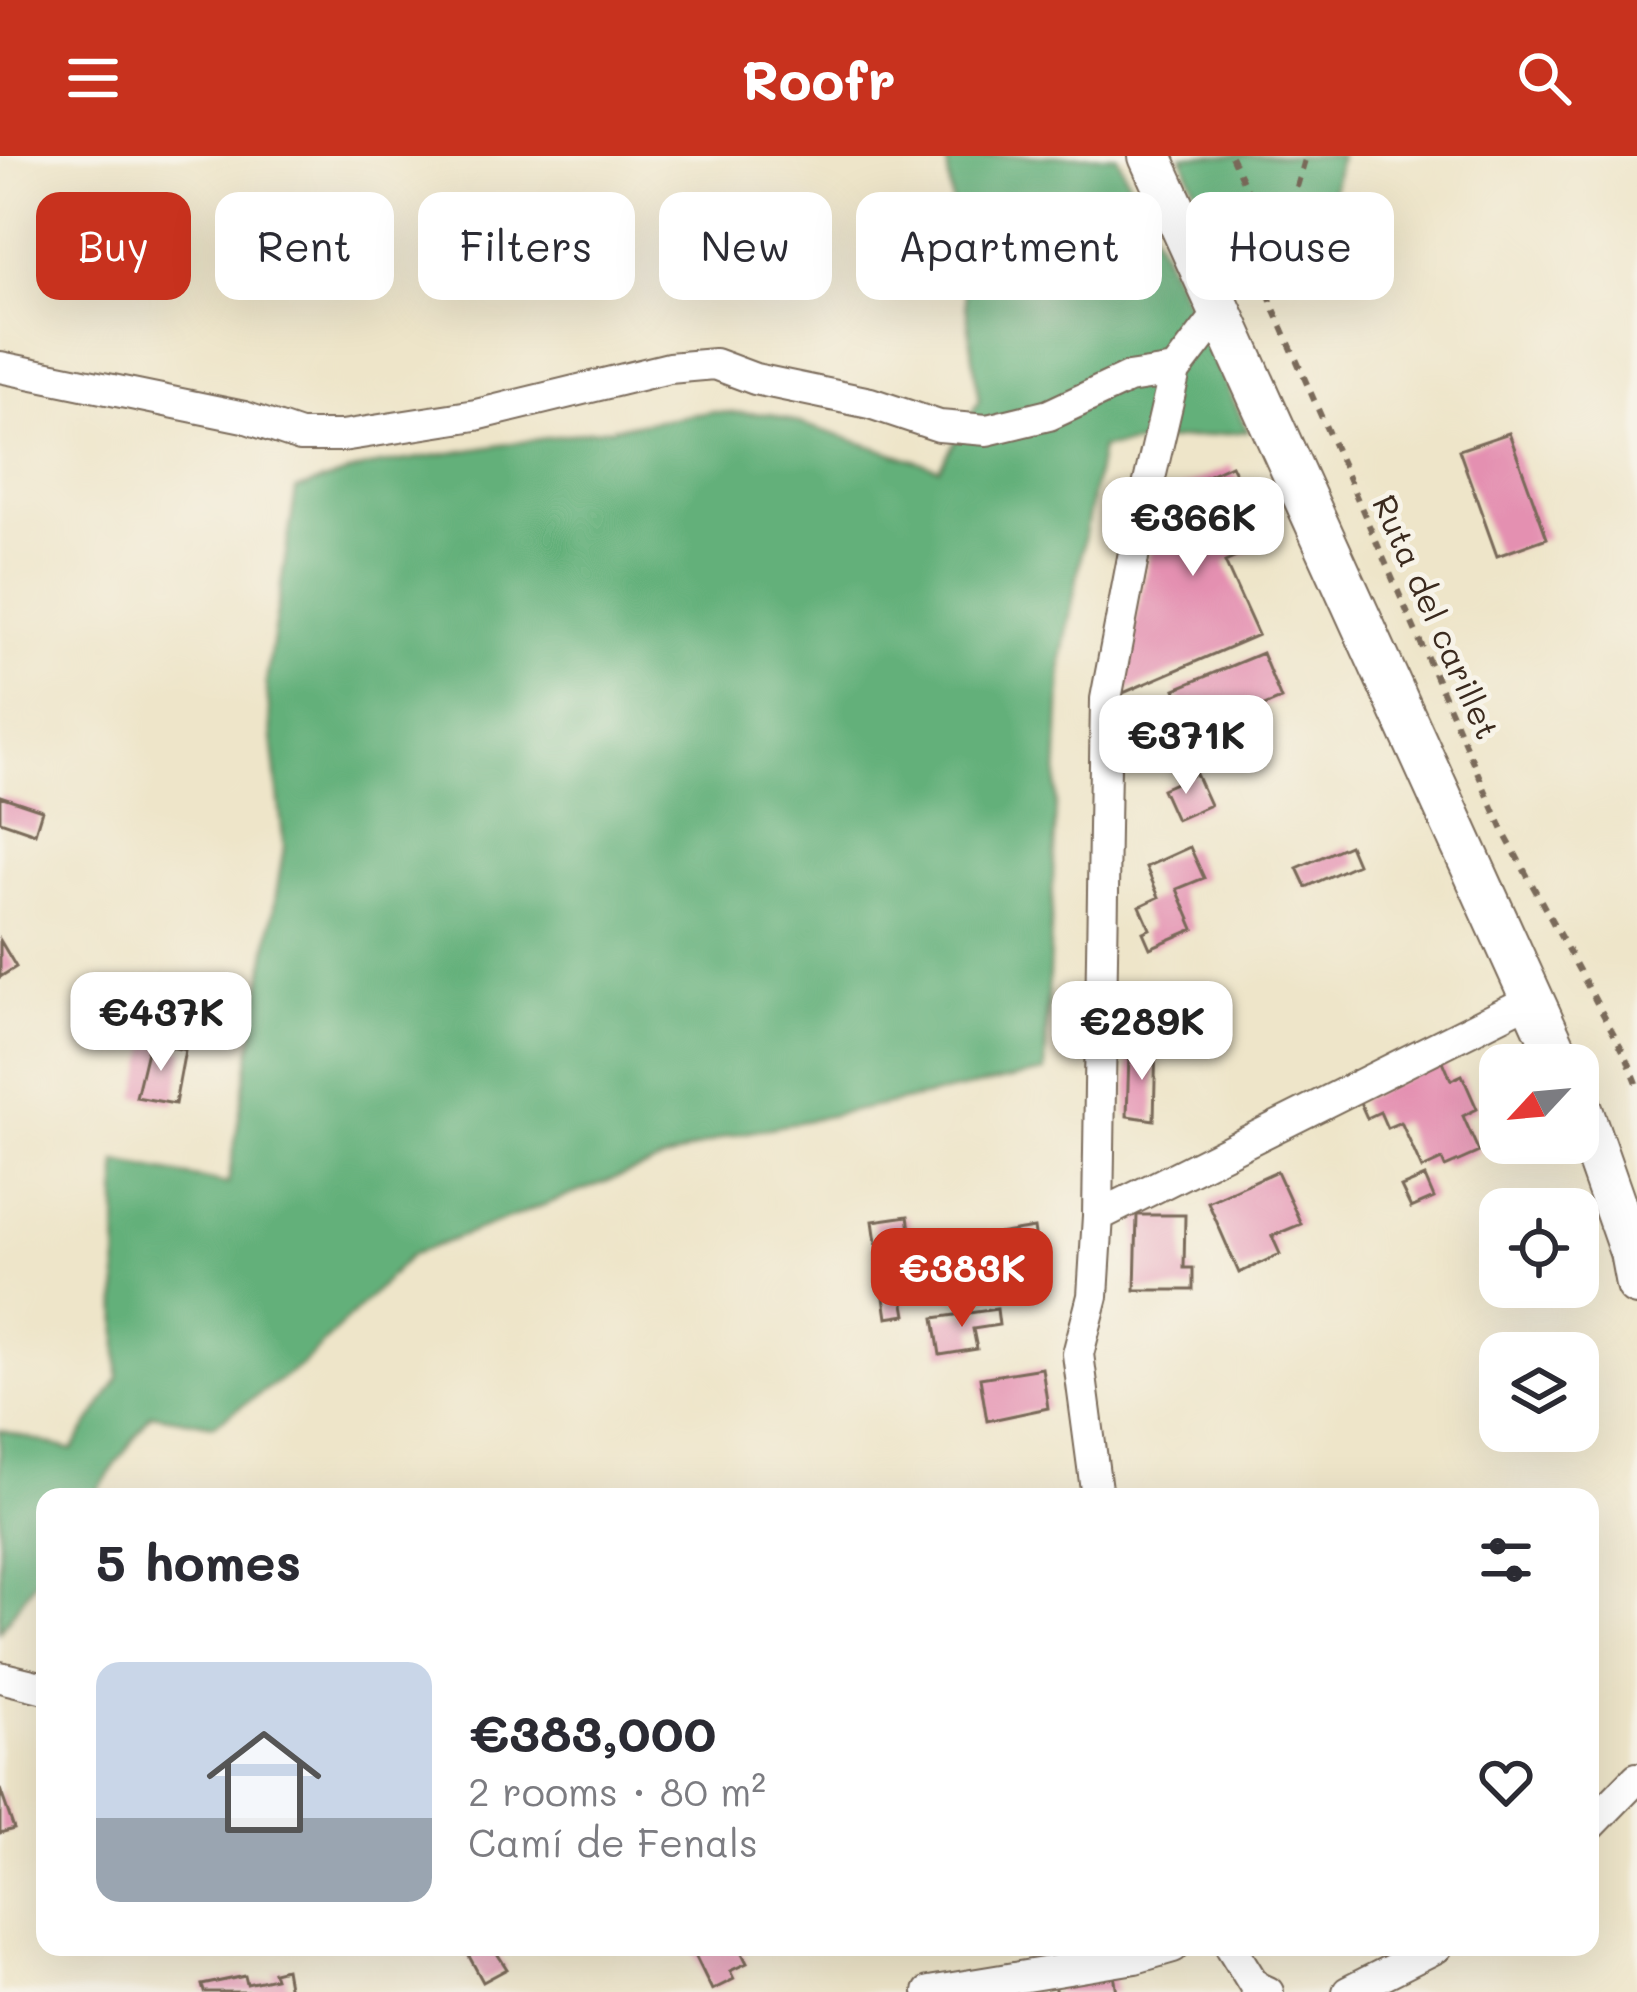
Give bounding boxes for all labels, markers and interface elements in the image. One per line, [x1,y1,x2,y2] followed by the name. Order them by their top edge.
[741,43,896,114] text: Roofr
[60,45,126,111] icon: menu
[1511,45,1577,111] icon: search
[36,192,191,300] chip: Buy
[215,192,394,300] chip: Rent
[418,192,635,300] chip: Filters
[659,192,832,300] chip: New
[856,192,1162,300] chip: Apartment
[1186,192,1394,300] chip: House
[1109,477,1277,579] pin: €366K
[1364,487,1511,745] street label: Ruta del carillet
[1129,490,1257,541] text: €366K
[1102,695,1270,797] pin: €371K
[1126,708,1246,759] text: €371K
[77,972,245,1074] pin: €437K
[1058,981,1226,1083] pin: €289K
[97,985,225,1036] text: €437K
[1079,994,1205,1045] text: €289K
[1479,1044,1599,1164] north arrow
[1479,1044,1599,1452] map controls
[1479,1188,1599,1308] button: locate
[878,1228,1046,1330] pin: €383K
[898,1241,1026,1292] text: €383K
[1479,1332,1599,1452] button: layers
[96,1527,301,1594] text: 5 homes
[1473,1527,1539,1593] icon: filters
[468,1698,716,1765] text: €383,000
[192,1710,336,1854] icon: home
[1473,1749,1539,1815] icon: heart
[468,1765,766,1816] text: 2 rooms · 80 m²
[468,1816,758,1867] text: Camí de Fenals

